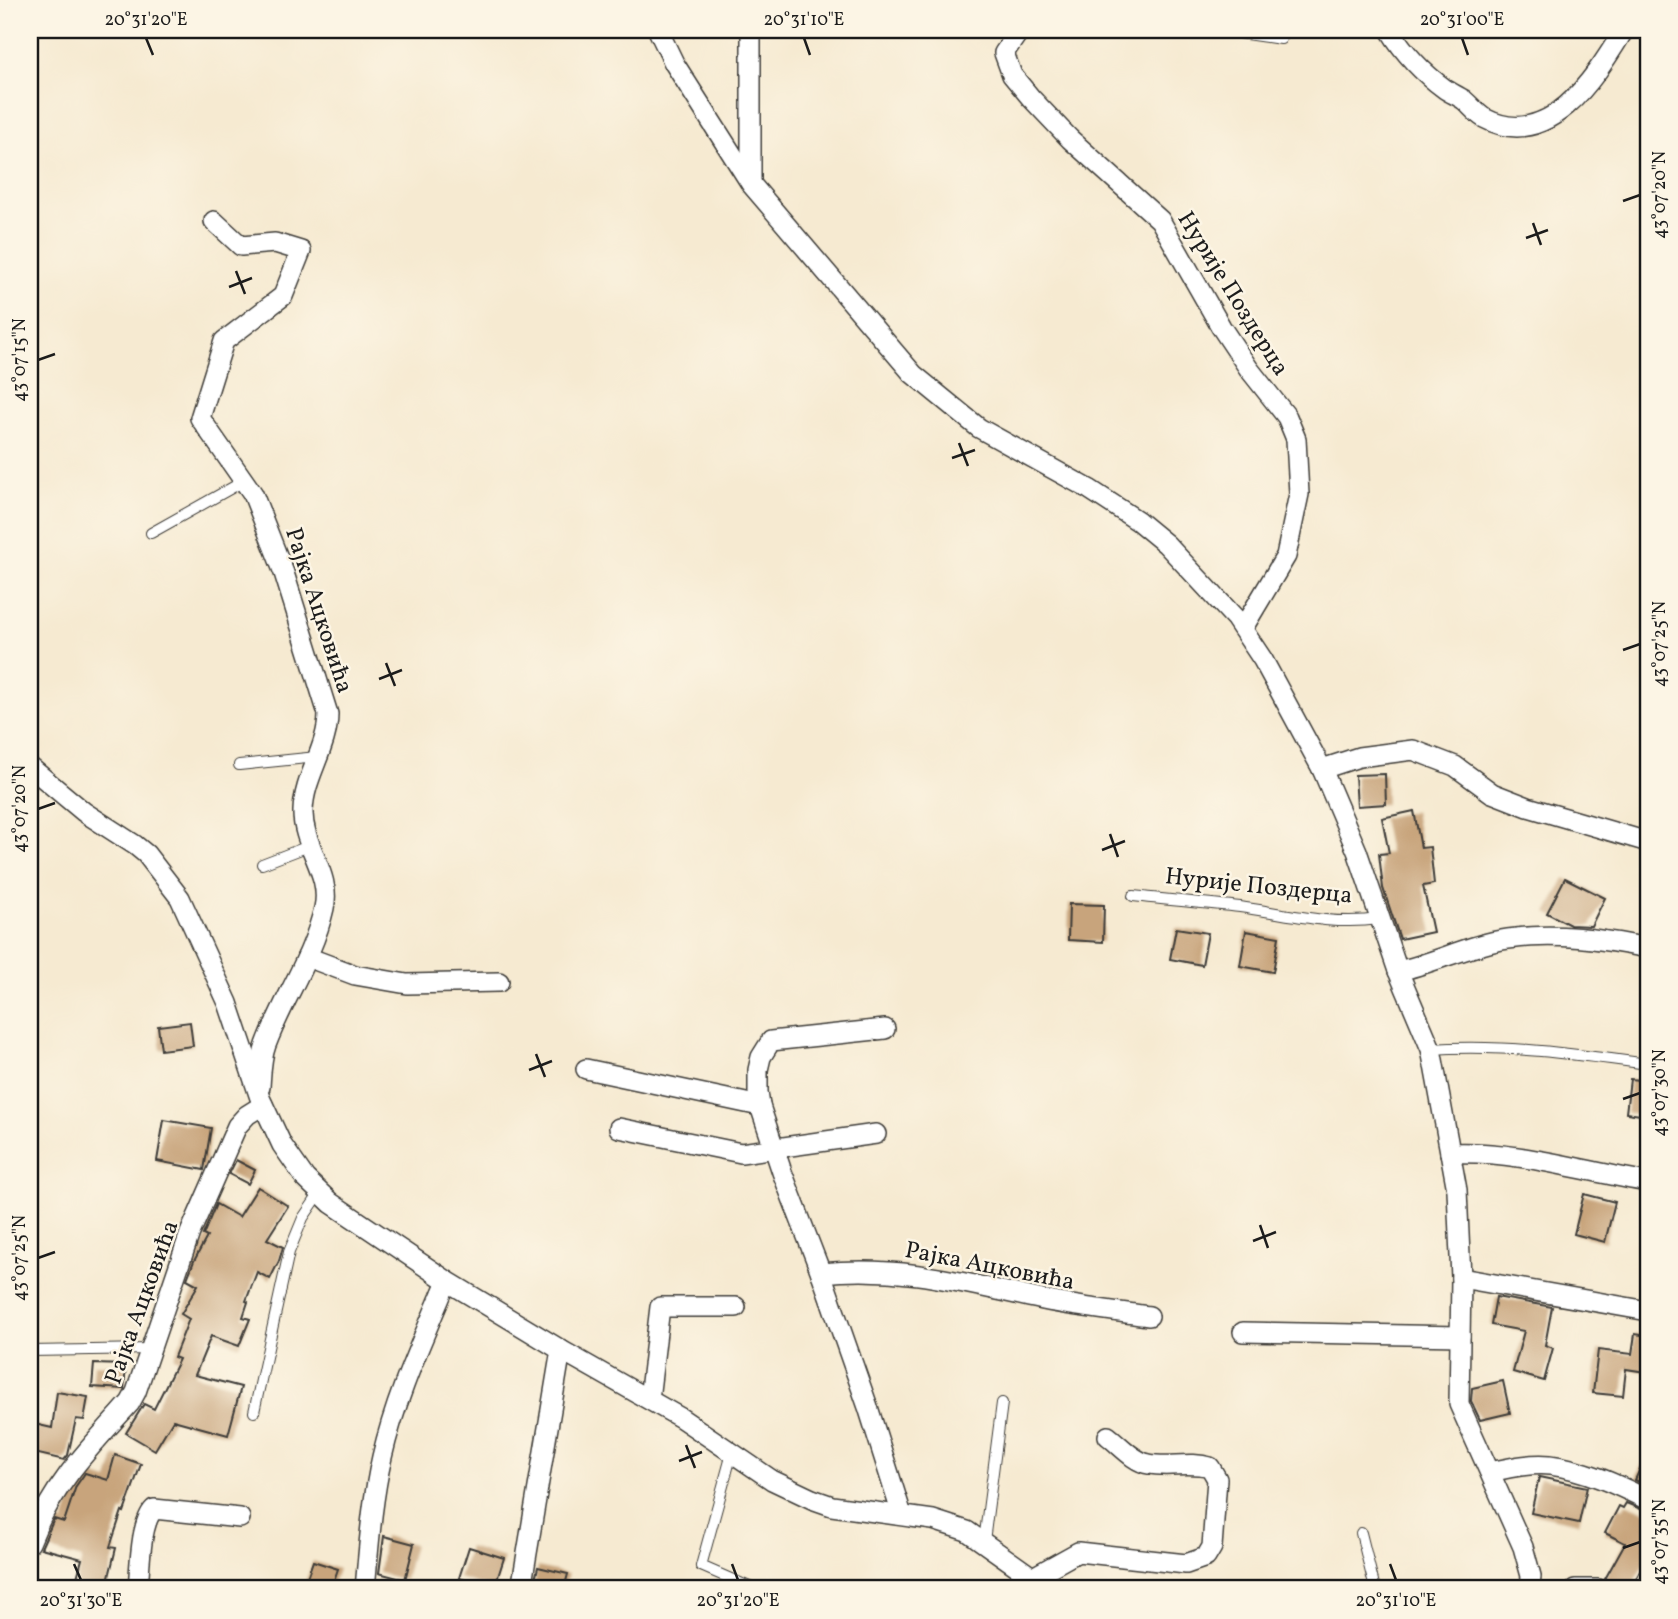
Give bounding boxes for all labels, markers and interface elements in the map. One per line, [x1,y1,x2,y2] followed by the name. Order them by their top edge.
[104,8,188,33] text: 20°31'20"E
[764,8,845,33] text: 20°31'10"E
[1420,8,1505,33] text: 20°31'00"E
[1648,151,1673,239] text: 43°07'20"N
[1168,205,1297,383] street label: Нурије Поздерца
[8,318,33,402] text: 43°07'15"N
[275,523,361,698] street label: Рајка Ацковића
[1648,601,1673,687] text: 43°07'25"N
[8,765,33,853] text: 43°07'20"N
[1163,860,1354,914] street label: Нурије Поздерца
[1648,1049,1673,1137] text: 43°07'30"N
[8,1215,33,1301] text: 43°07'25"N
[97,1216,188,1389] street label: Рајка Ацковића
[902,1234,1077,1300] street label: Рајка Ацковића
[1648,1499,1673,1585] text: 43°07'35"N
[40,1589,123,1614] text: 20°31'30"E
[696,1589,780,1614] text: 20°31'20"E
[1356,1589,1437,1614] text: 20°31'10"E

